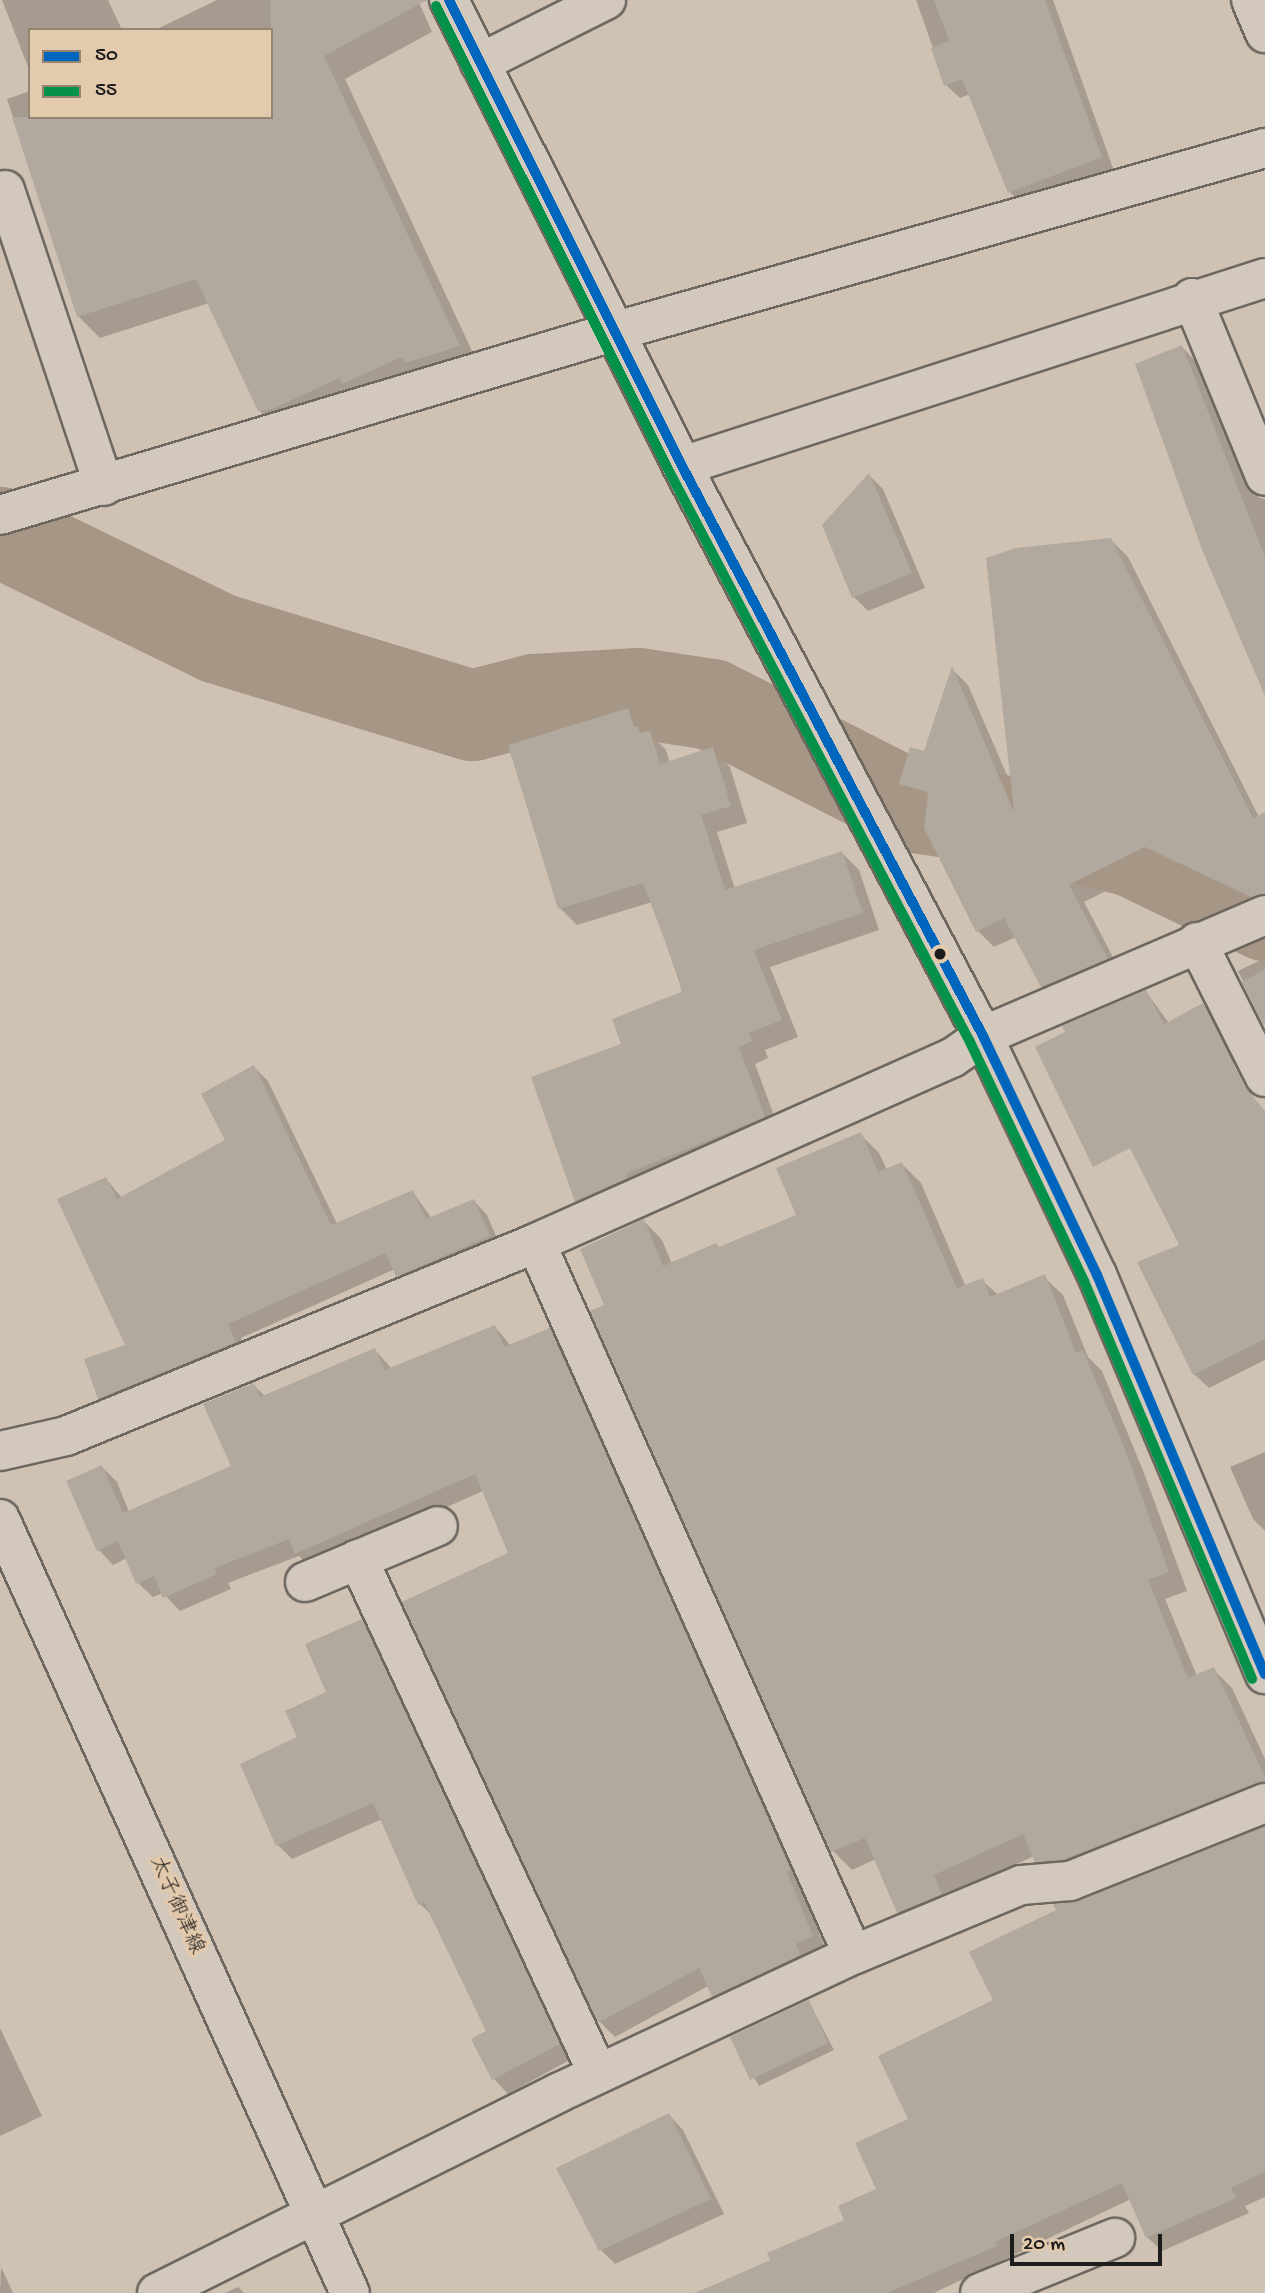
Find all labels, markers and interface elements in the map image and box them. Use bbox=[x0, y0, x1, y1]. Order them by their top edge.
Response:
legend bbox=[28, 28, 273, 119]
text: 50 bbox=[95, 44, 118, 69]
text: 55 bbox=[95, 79, 117, 104]
unlabelled marker bbox=[933, 947, 947, 961]
street label: 太子御津線 bbox=[142, 1853, 208, 1959]
scale bar bbox=[1013, 2220, 1165, 2264]
text: 20 m bbox=[1023, 2233, 1065, 2258]

